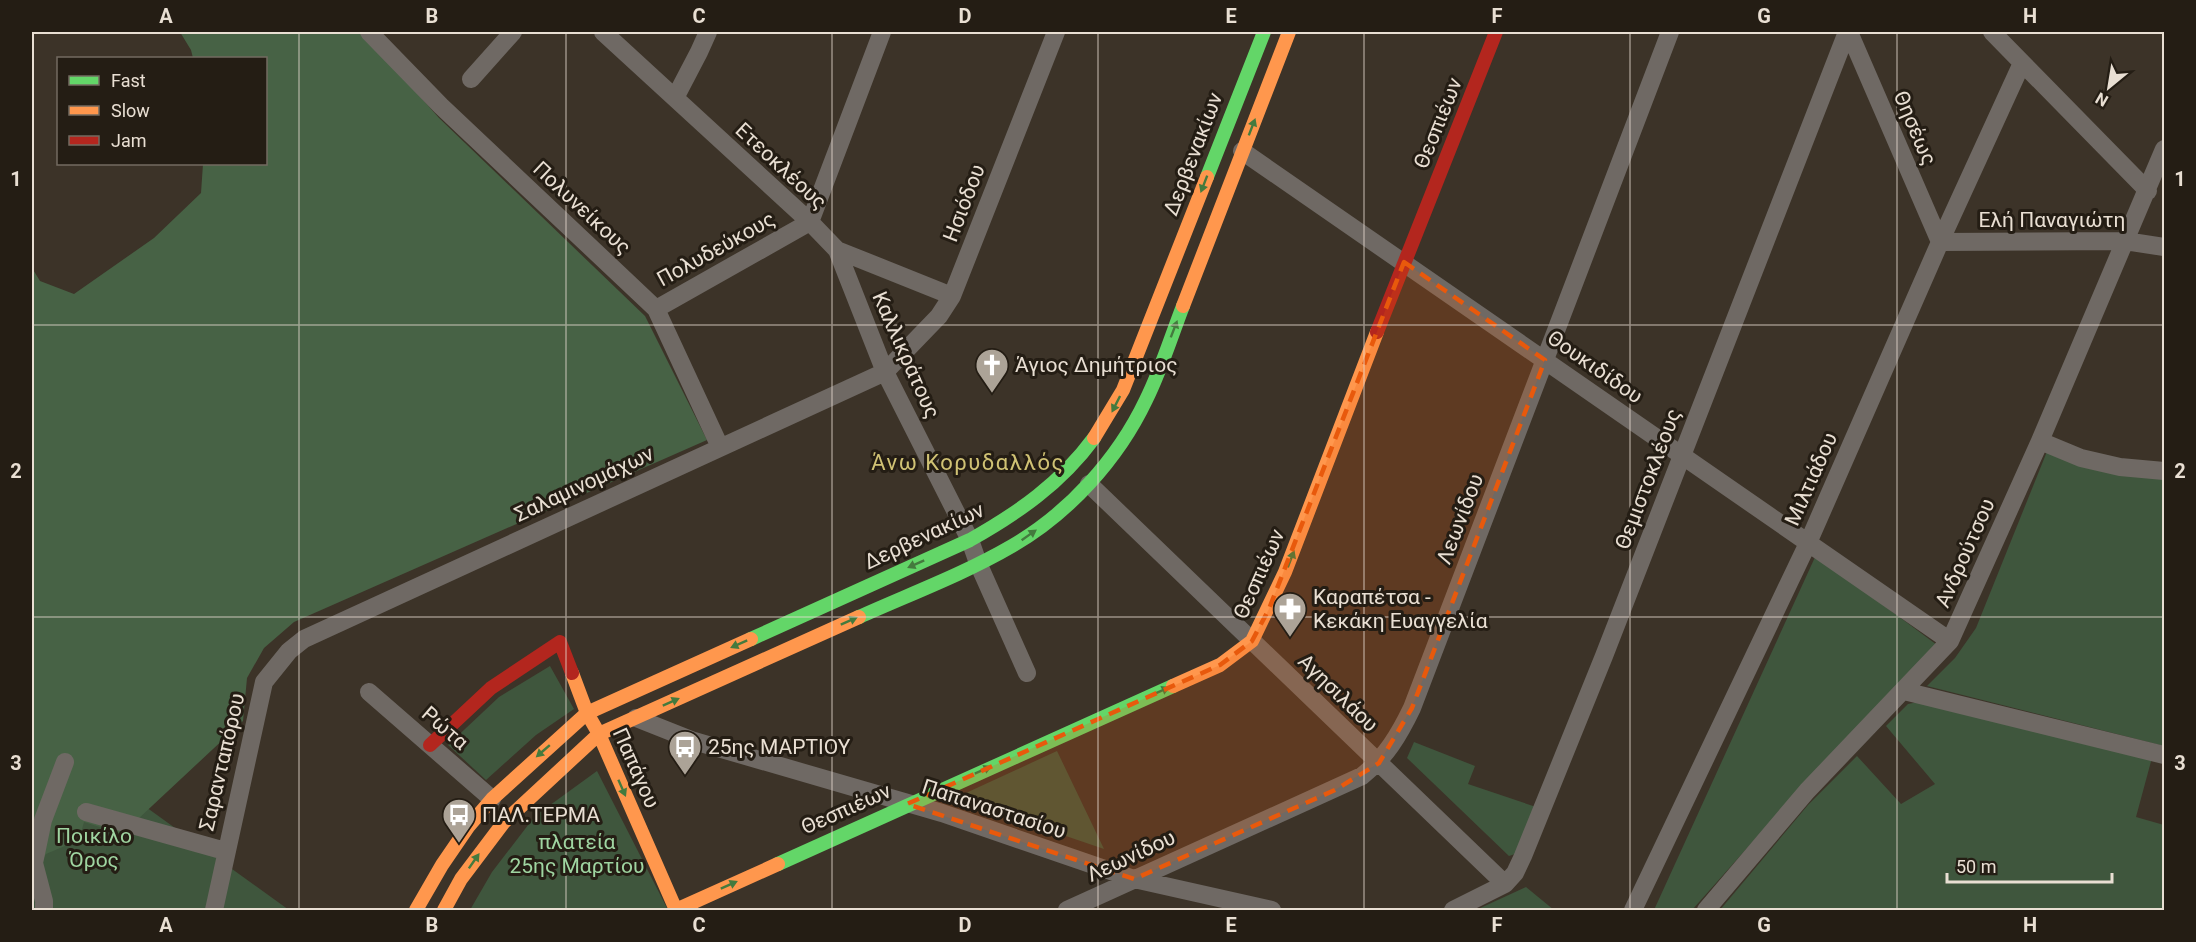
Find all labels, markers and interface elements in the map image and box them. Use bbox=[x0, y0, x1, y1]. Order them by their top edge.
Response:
text: A bbox=[159, 4, 173, 28]
text: B bbox=[426, 4, 438, 28]
text: C bbox=[692, 4, 706, 28]
text: D bbox=[959, 4, 972, 28]
text: E bbox=[1225, 4, 1237, 28]
text: F bbox=[1492, 4, 1503, 28]
text: G bbox=[1757, 4, 1771, 28]
text: H bbox=[2023, 4, 2037, 28]
legend bbox=[57, 57, 267, 165]
north arrow bbox=[2079, 57, 2139, 117]
text: Fast bbox=[111, 70, 146, 91]
street label: Θεσπιέων bbox=[1409, 74, 1467, 172]
street label: Θησέως bbox=[1889, 87, 1941, 169]
street label: Δερβενακίων bbox=[1159, 89, 1227, 219]
text: N bbox=[2092, 89, 2111, 111]
text: Slow bbox=[111, 100, 150, 121]
street label: Ετεοκλέους bbox=[731, 118, 831, 214]
one-way arrow bbox=[1248, 118, 1257, 136]
text: Jam bbox=[111, 130, 147, 151]
street label: Πολυνείκους bbox=[528, 157, 636, 259]
street label: Ησιόδου bbox=[938, 161, 990, 245]
text: 1 bbox=[10, 167, 22, 191]
text: 1 bbox=[2174, 167, 2186, 191]
one-way arrow bbox=[1199, 175, 1208, 193]
street label: Πολυδεύκους bbox=[653, 207, 779, 291]
street label: Ελή Παναγιώτη bbox=[1979, 208, 2125, 232]
street label: Καλλικράτους bbox=[867, 288, 945, 422]
one-way arrow bbox=[1169, 319, 1179, 337]
street label: Θουκιδίδου bbox=[1543, 326, 1647, 408]
church icon: Άγιος Δημήτριος bbox=[974, 347, 1010, 394]
place label: Άγιος Δημήτριος bbox=[1015, 353, 1177, 377]
one-way arrow bbox=[1112, 395, 1122, 413]
street label: Θεμιστοκλέους bbox=[1610, 405, 1686, 553]
street label: Μιλτιάδου bbox=[1780, 429, 1842, 529]
street label: Σαλαμινομάχων bbox=[511, 441, 657, 527]
district label: Άνω Κορυδαλλός bbox=[871, 450, 1065, 475]
text: 2 bbox=[10, 459, 22, 483]
text: 2 bbox=[2174, 459, 2186, 483]
street label: Λεωνίδου bbox=[1432, 471, 1488, 567]
street label: Ανδρούτσου bbox=[1930, 495, 2000, 611]
street label: Δερβενακίων bbox=[860, 498, 988, 574]
street label: Θεσπιέων bbox=[1229, 525, 1289, 623]
one-way arrow bbox=[1020, 529, 1036, 541]
one-way arrow bbox=[1286, 549, 1296, 567]
one-way arrow bbox=[907, 559, 925, 569]
place label: Καραπέτσα - Κεκάκη Ευαγγελία bbox=[1313, 585, 1488, 633]
pharmacy icon: Καραπέτσα - Κεκάκη Ευαγγελία bbox=[1272, 591, 1308, 638]
one-way arrow bbox=[841, 617, 858, 626]
one-way arrow bbox=[730, 640, 747, 649]
street label: Αγησιλάου bbox=[1293, 649, 1383, 737]
one-way arrow bbox=[1153, 686, 1171, 696]
street label: Σαρανταπόρου bbox=[195, 691, 249, 833]
one-way arrow bbox=[663, 697, 680, 706]
street label: Ρώτα bbox=[417, 702, 473, 755]
street label: Παπάγου bbox=[608, 724, 664, 812]
bus stop icon: 25ης ΜΑΡΤΙΟΥ bbox=[667, 729, 703, 776]
place label: 25ης ΜΑΡΤΙΟΥ bbox=[708, 735, 851, 759]
one-way arrow bbox=[536, 744, 551, 757]
text: 3 bbox=[10, 751, 22, 775]
text: 3 bbox=[2174, 751, 2186, 775]
one-way arrow bbox=[975, 766, 992, 775]
street label: Παπαναστασίου bbox=[919, 774, 1069, 844]
one-way arrow bbox=[618, 779, 627, 796]
street label: Θεσπιέων bbox=[797, 779, 895, 839]
bus stop icon: ΠΑΛ.ΤΕΡΜΑ bbox=[441, 797, 477, 844]
place label: ΠΑΛ.ΤΕΡΜΑ bbox=[482, 803, 600, 827]
park label: Ποικίλο Όρος bbox=[56, 824, 132, 872]
street label: Λεωνίδου bbox=[1083, 825, 1179, 887]
park label: πλατεία 25ης Μαρτίου bbox=[509, 830, 645, 878]
scale bar bbox=[1947, 846, 2112, 884]
one-way arrow bbox=[468, 853, 480, 869]
text: 50 m bbox=[1956, 856, 1996, 877]
one-way arrow bbox=[720, 880, 738, 890]
text: A bbox=[159, 913, 173, 937]
text: B bbox=[426, 913, 438, 937]
text: C bbox=[692, 913, 706, 937]
text: D bbox=[959, 913, 972, 937]
text: E bbox=[1225, 913, 1237, 937]
text: F bbox=[1492, 913, 1503, 937]
text: G bbox=[1757, 913, 1771, 937]
text: H bbox=[2023, 913, 2037, 937]

